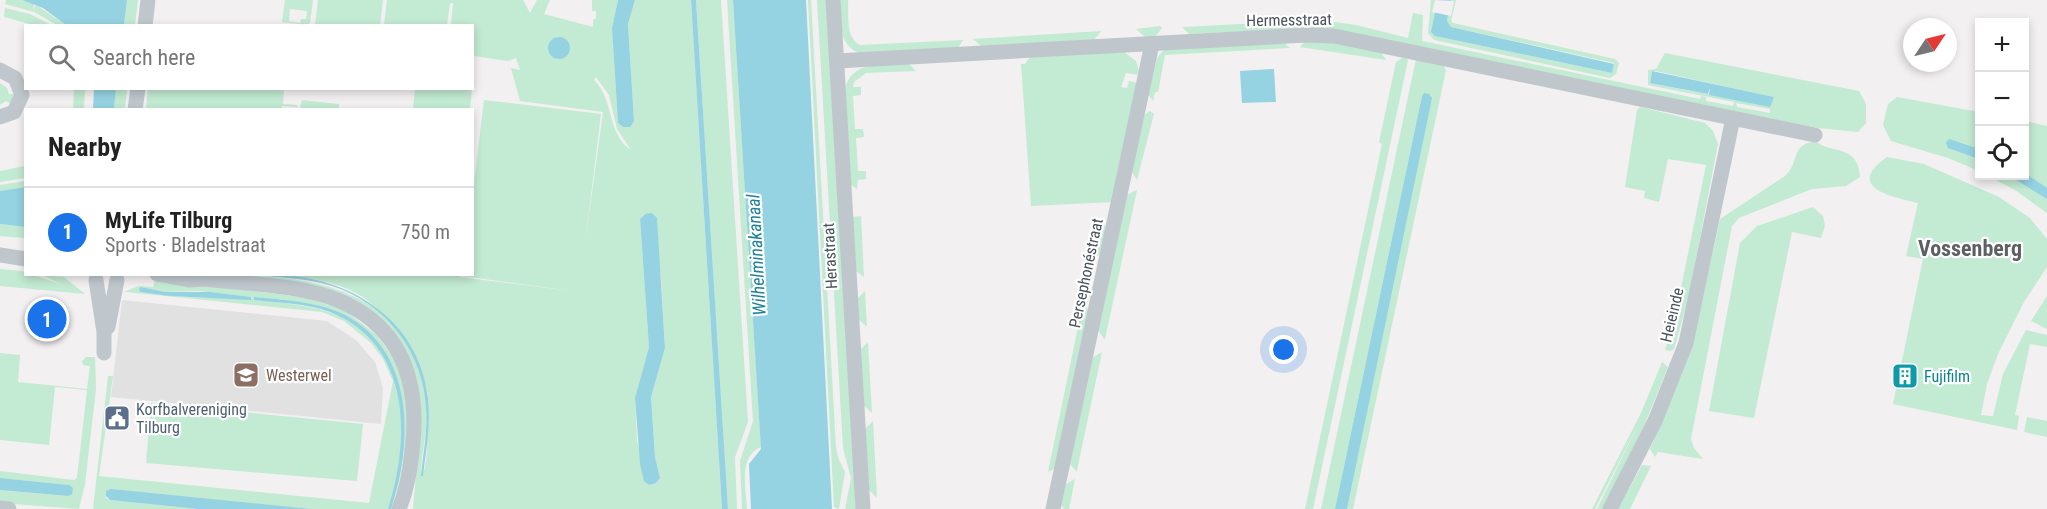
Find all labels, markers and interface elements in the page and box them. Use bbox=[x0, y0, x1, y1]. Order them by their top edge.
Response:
street label: Hermesstraat bbox=[1246, 10, 1332, 30]
north arrow bbox=[1903, 18, 1957, 72]
map controls bbox=[1975, 18, 2029, 180]
button: + bbox=[1975, 18, 2029, 72]
search box bbox=[24, 24, 474, 90]
icon: search bbox=[45, 41, 78, 74]
text: Search here bbox=[93, 45, 195, 70]
button: − bbox=[1975, 72, 2029, 126]
button: locate bbox=[1975, 126, 2029, 180]
text: Nearby bbox=[48, 132, 122, 162]
water label: Wilhelminakanaal bbox=[742, 193, 770, 316]
text: MyLife Tilburg bbox=[105, 208, 232, 233]
street label: Persephonéstraat bbox=[1065, 216, 1107, 330]
text: 1 bbox=[62, 220, 73, 244]
text: 750 m bbox=[401, 220, 450, 244]
street label: Herastraat bbox=[819, 222, 841, 290]
text: Sports · Bladelstraat bbox=[105, 233, 266, 257]
district label: Vossenberg bbox=[1918, 236, 2022, 261]
street label: Heieinde bbox=[1657, 286, 1687, 344]
pin: 1 bbox=[28, 296, 66, 342]
your location bbox=[1269, 335, 1298, 364]
school or university icon: Westerwel bbox=[231, 360, 261, 390]
building icon: Fujifilm bbox=[1890, 361, 1920, 391]
place label: Westerwel bbox=[266, 366, 332, 385]
place label: Fujifilm bbox=[1924, 367, 1970, 386]
place label: Korfbalvereniging Tilburg bbox=[136, 400, 247, 437]
public building icon: Korfbalvereniging Tilburg bbox=[102, 403, 132, 433]

